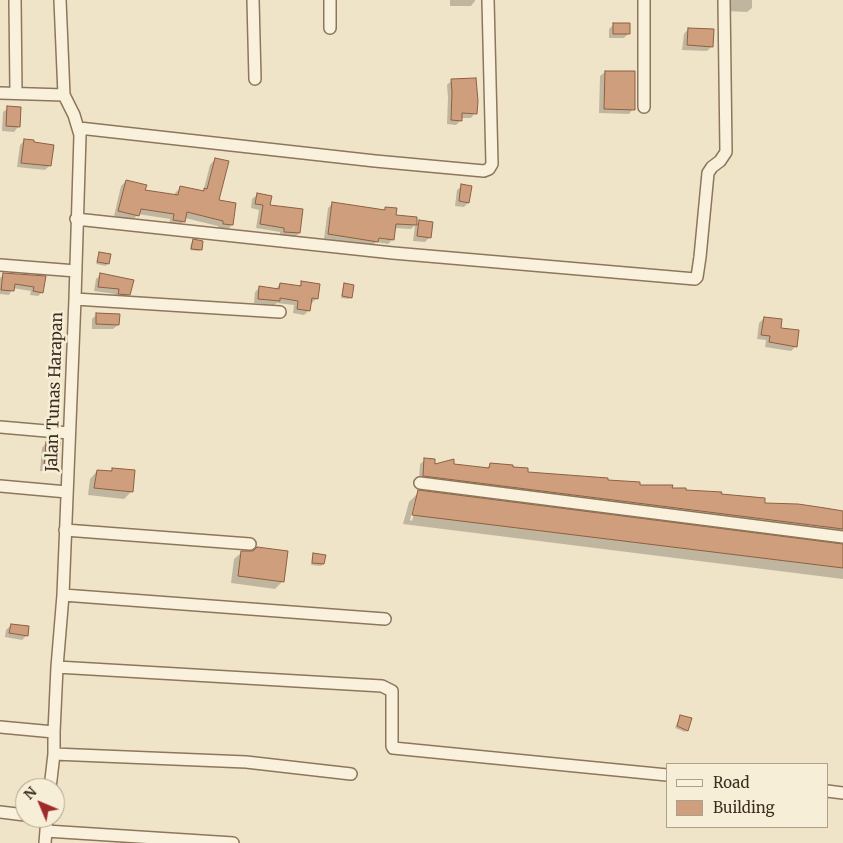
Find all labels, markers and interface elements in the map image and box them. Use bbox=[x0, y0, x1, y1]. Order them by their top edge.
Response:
street label: Jalan Tunas Harapan bbox=[43, 312, 67, 472]
legend bbox=[666, 763, 828, 828]
text: Road bbox=[713, 773, 749, 792]
north arrow bbox=[15, 778, 65, 828]
text: N bbox=[20, 783, 40, 803]
text: Building bbox=[713, 798, 775, 817]

